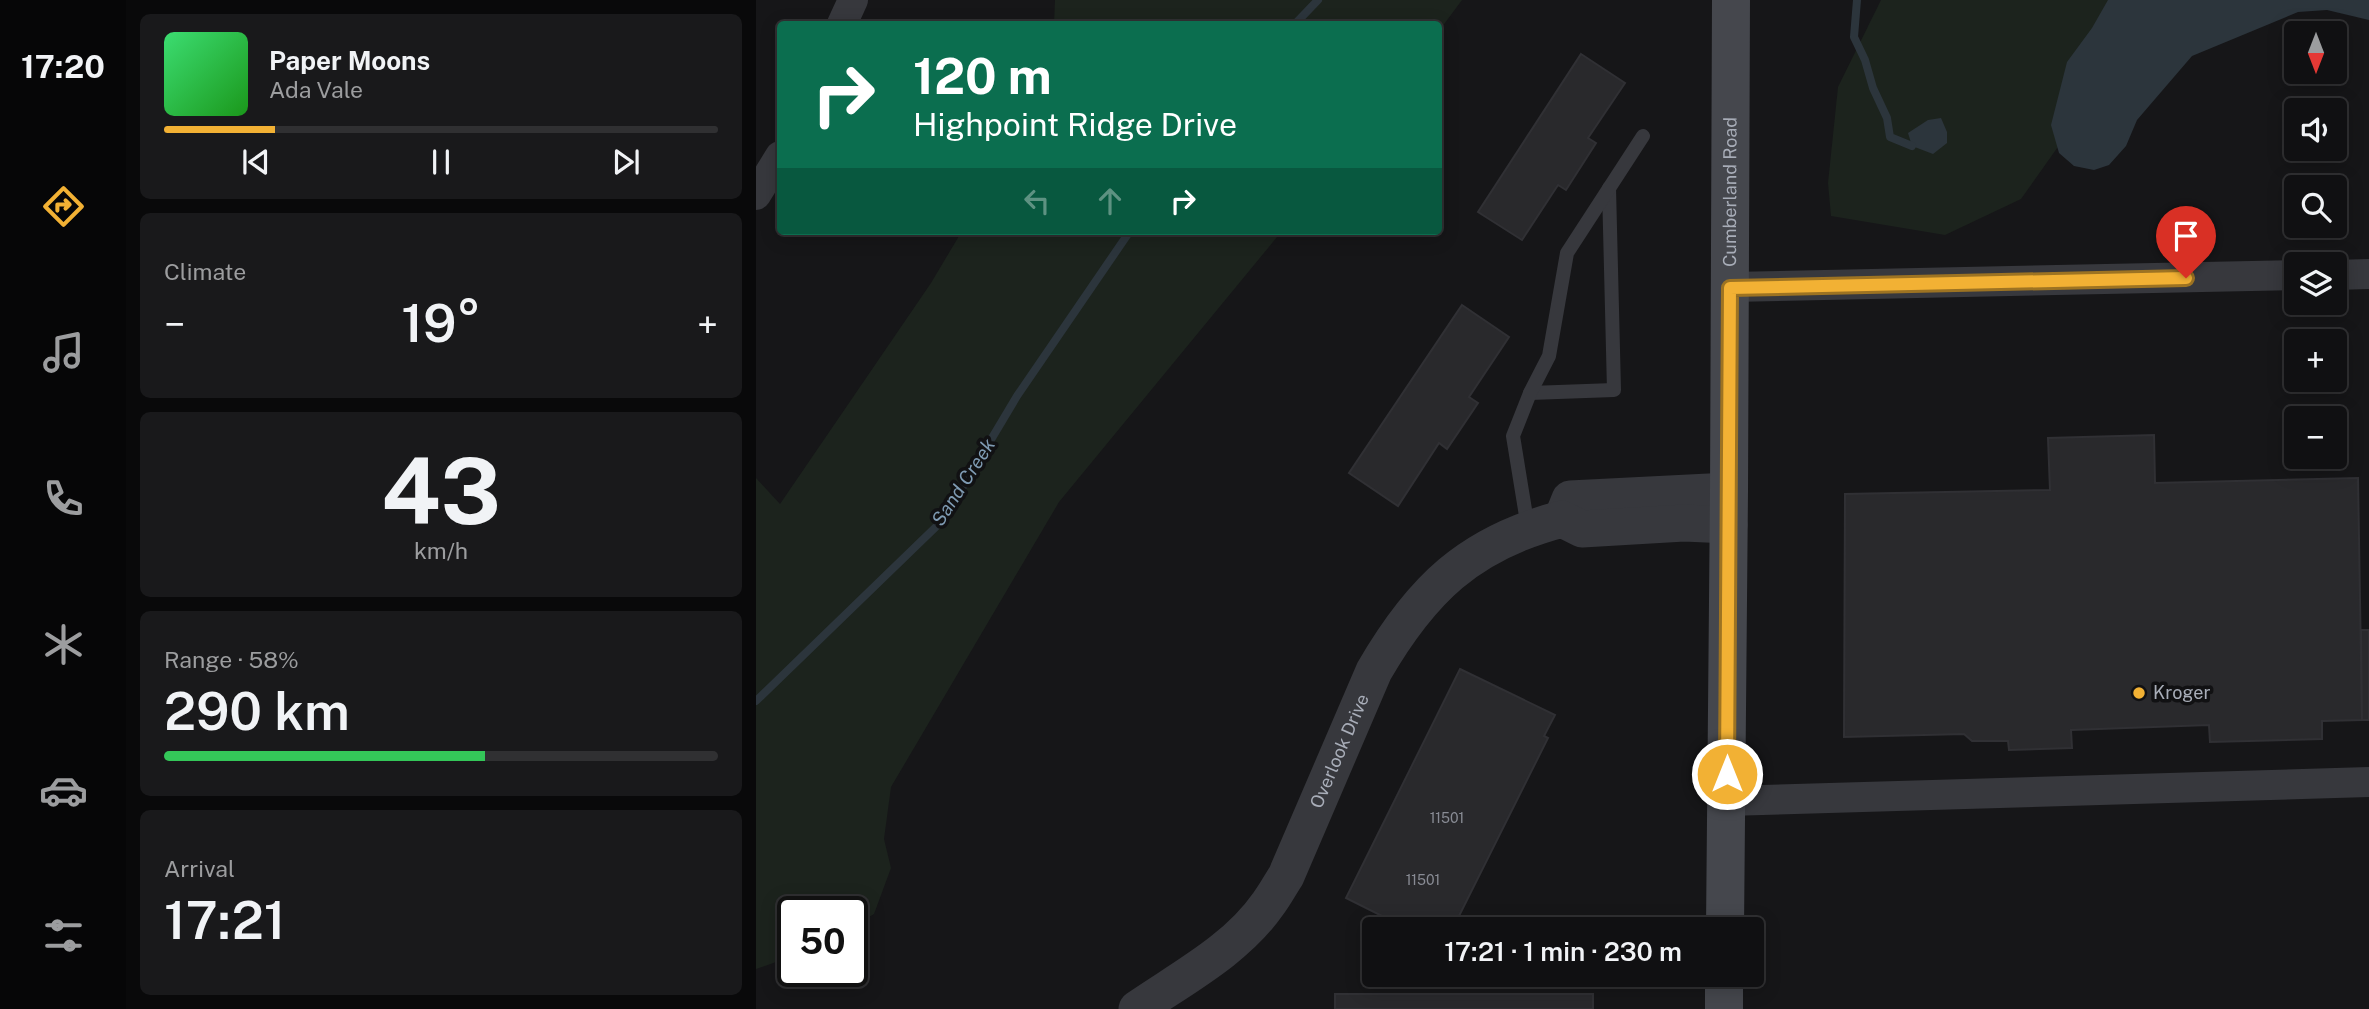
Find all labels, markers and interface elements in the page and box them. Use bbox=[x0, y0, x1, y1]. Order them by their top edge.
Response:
north arrow bbox=[2284, 21, 2347, 84]
map controls bbox=[2284, 21, 2347, 469]
text: Paper Moons bbox=[269, 45, 430, 76]
text: 120 m bbox=[913, 47, 1052, 105]
text: 17:20 bbox=[21, 48, 105, 85]
icon: right bbox=[798, 49, 889, 140]
text: Ada Vale bbox=[269, 76, 363, 103]
button: sound bbox=[2284, 98, 2347, 161]
text: Highpoint Ridge Drive bbox=[913, 106, 1237, 143]
street label: Cumberland Road bbox=[1719, 117, 1741, 267]
icon: previous bbox=[237, 143, 275, 181]
icon: pause bbox=[422, 143, 460, 181]
icon: next bbox=[607, 143, 645, 181]
button: search bbox=[2284, 175, 2347, 238]
icon: directions bbox=[39, 182, 88, 231]
icon: left bbox=[1018, 182, 1056, 220]
icon: ahead bbox=[1091, 182, 1129, 220]
icon: right bbox=[1164, 182, 1202, 220]
pin bbox=[2156, 206, 2216, 278]
icon: arrive bbox=[2167, 217, 2205, 255]
button: layers bbox=[2284, 252, 2347, 315]
text: Climate bbox=[164, 258, 246, 285]
text: 19° bbox=[401, 293, 481, 354]
text: − bbox=[164, 302, 185, 347]
text: + bbox=[697, 302, 718, 347]
icon: music bbox=[39, 328, 88, 377]
button: + bbox=[2284, 329, 2347, 392]
button: − bbox=[2284, 406, 2347, 469]
water label: Sand Creek bbox=[927, 434, 1000, 530]
text: 43 bbox=[381, 438, 501, 544]
icon: phone bbox=[39, 474, 88, 523]
text: km/h bbox=[414, 537, 468, 564]
icon: climate bbox=[39, 620, 88, 669]
text: Range · 58% bbox=[164, 646, 299, 673]
text: 290 km bbox=[164, 681, 350, 742]
place label: Kroger bbox=[2153, 682, 2210, 703]
marker: Kroger bbox=[2131, 685, 2147, 701]
street label: Overlook Drive bbox=[1305, 691, 1373, 811]
position arrow bbox=[1690, 737, 1764, 811]
icon: car bbox=[39, 766, 88, 815]
house number: 11501 bbox=[1430, 810, 1464, 826]
text: Arrival bbox=[164, 855, 235, 882]
house number: 11501 bbox=[1406, 872, 1440, 888]
text: 17:21 bbox=[164, 890, 286, 951]
speed limit sign: 50 bbox=[777, 896, 868, 987]
icon: filters bbox=[39, 911, 88, 960]
text: 17:21 · 1 min · 230 m bbox=[1444, 936, 1682, 967]

